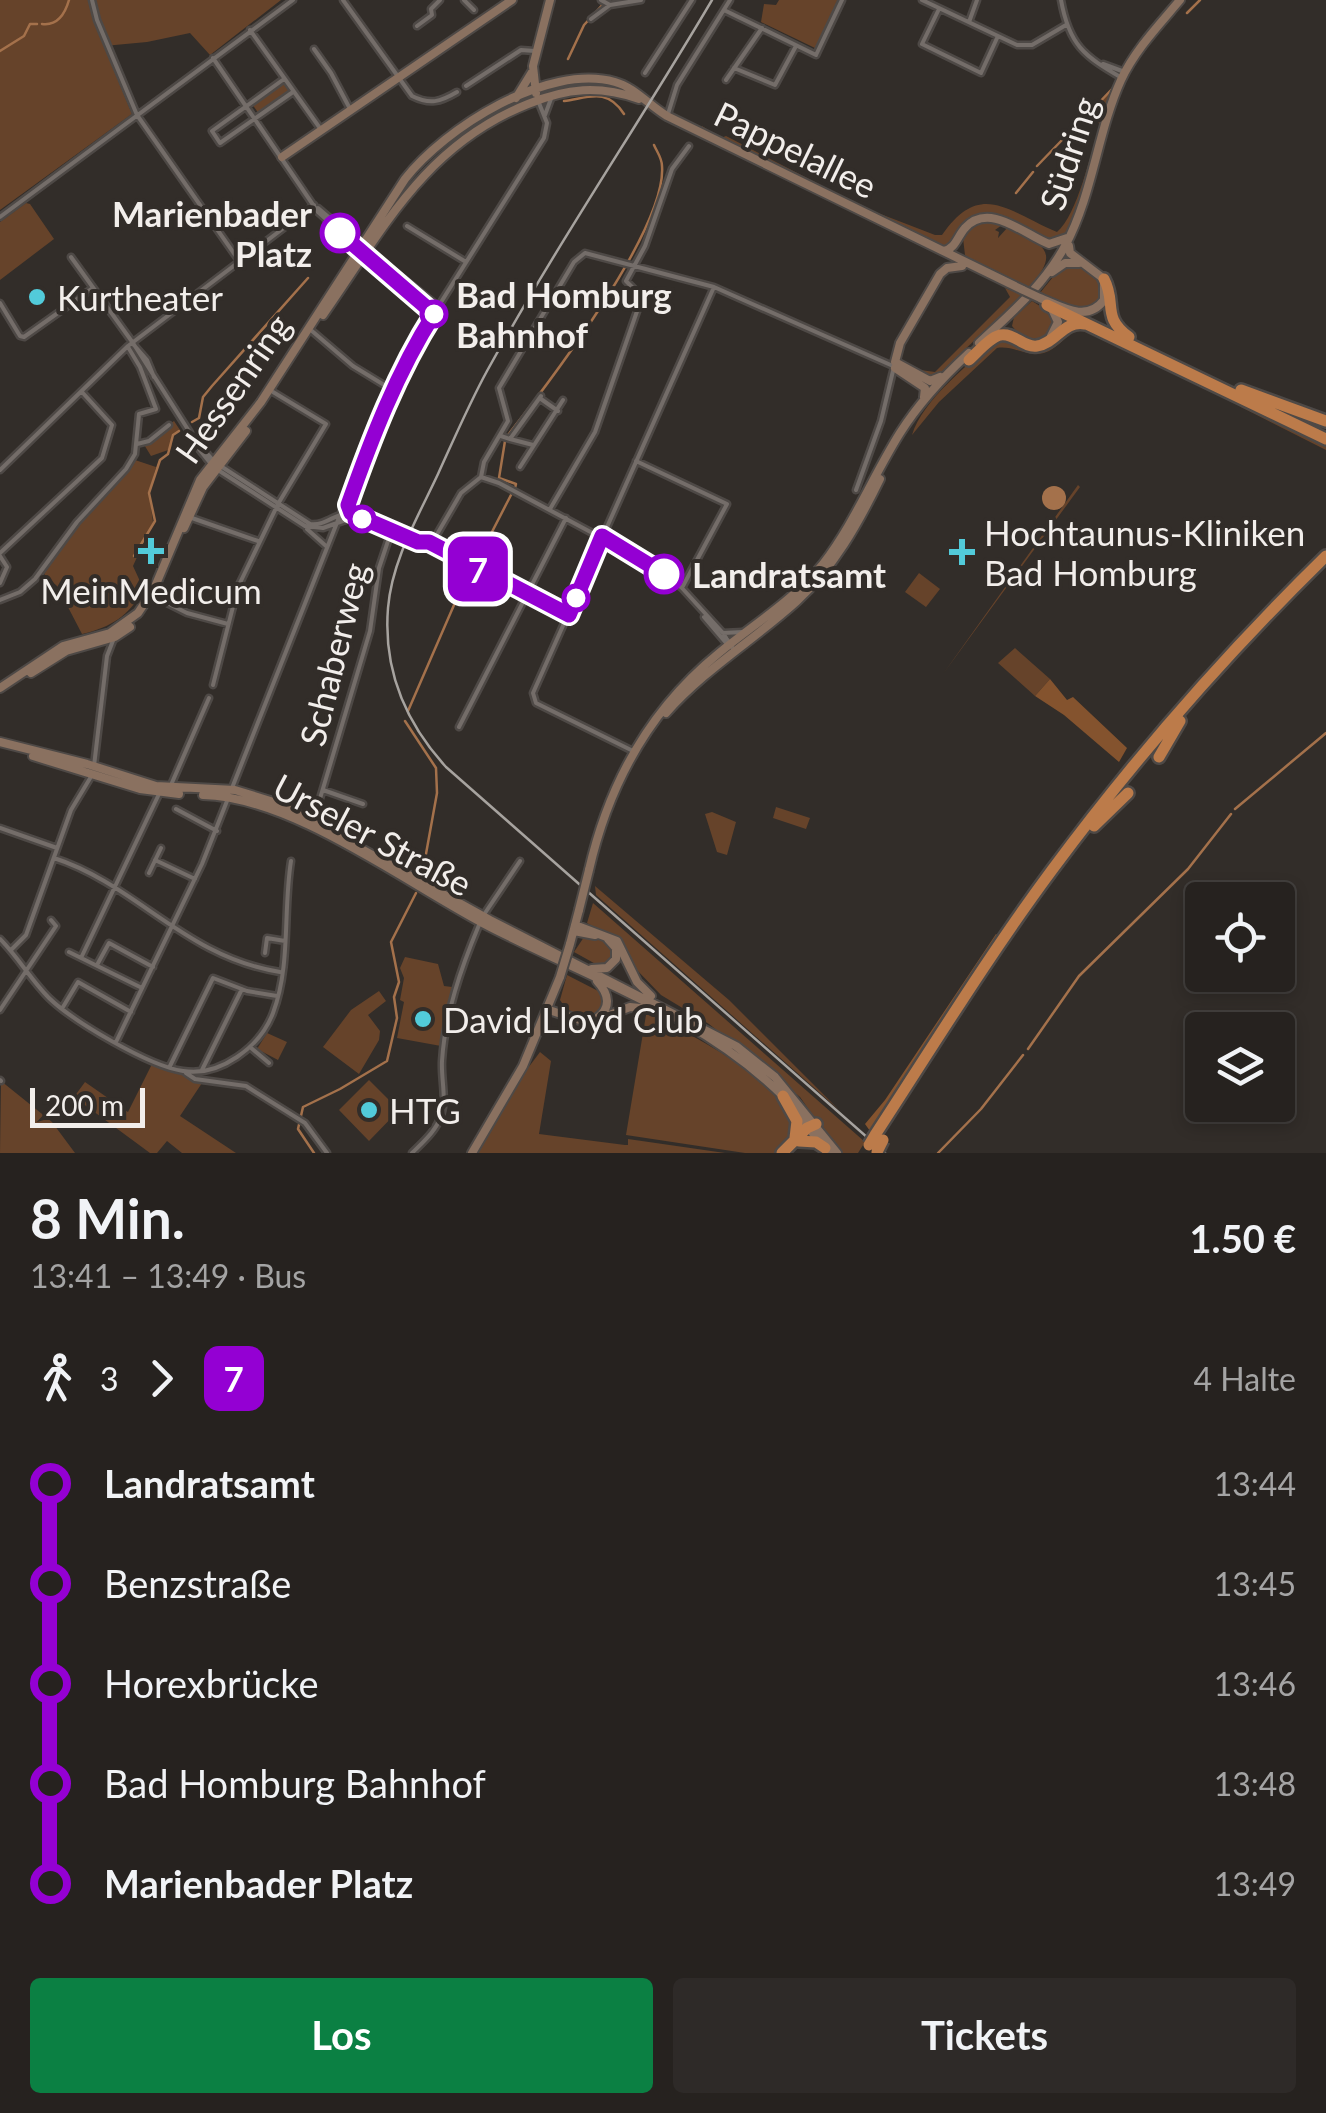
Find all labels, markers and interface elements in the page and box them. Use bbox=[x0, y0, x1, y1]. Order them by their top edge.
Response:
street label: Südring bbox=[1030, 91, 1106, 215]
street label: Pappelallee bbox=[708, 92, 884, 206]
place label: Marienbader Platz bbox=[112, 192, 312, 274]
marker: Marienbader Platz bbox=[321, 214, 359, 252]
place label: Bad Homburg Bahnhof bbox=[456, 273, 672, 355]
place label: Kurtheater bbox=[57, 276, 223, 318]
marker: Kurtheater bbox=[26, 286, 48, 308]
marker: Bad Homburg Bahnhof bbox=[421, 301, 447, 327]
street label: Hessenring bbox=[166, 306, 298, 470]
unlabelled marker bbox=[349, 506, 375, 532]
place label: Hochtaunus-Kliniken Bad Homburg bbox=[984, 511, 1305, 593]
line badge: 7 bbox=[446, 536, 510, 602]
marker: MeinMedicum bbox=[138, 538, 164, 564]
marker: Hochtaunus-Kliniken Bad Homburg bbox=[949, 539, 975, 565]
text: 7 bbox=[468, 548, 488, 590]
place label: Landratsamt bbox=[692, 553, 886, 595]
marker: Landratsamt bbox=[645, 555, 683, 593]
street label: Schaberweg bbox=[290, 558, 376, 750]
place label: MeinMedicum bbox=[40, 569, 262, 611]
unlabelled marker bbox=[563, 585, 589, 611]
street label: Urseler Straße bbox=[267, 764, 479, 904]
map controls bbox=[1185, 882, 1295, 1122]
button: locate bbox=[1185, 882, 1295, 992]
place label: David Lloyd Club bbox=[443, 998, 704, 1040]
marker: David Lloyd Club bbox=[412, 1008, 434, 1030]
button: layers bbox=[1185, 1012, 1295, 1122]
scale bar bbox=[30, 1083, 145, 1128]
text: 200 m bbox=[45, 1088, 124, 1122]
place label: HTG bbox=[389, 1089, 461, 1131]
marker: HTG bbox=[358, 1099, 380, 1121]
text: 8 Min. bbox=[30, 1185, 185, 1251]
text: 1.50 € bbox=[1190, 1215, 1296, 1261]
text: 13:41 – 13:49 · Bus bbox=[30, 1256, 306, 1295]
icon: walk bbox=[30, 1351, 85, 1406]
icon: forward bbox=[134, 1351, 189, 1406]
text: 7 bbox=[224, 1357, 244, 1399]
text: 3 bbox=[100, 1359, 119, 1398]
text: 4 Halte bbox=[1194, 1359, 1296, 1398]
text: Landratsamt bbox=[104, 1460, 315, 1506]
text: 13:44 bbox=[1214, 1464, 1296, 1503]
text: Benzstraße bbox=[104, 1560, 291, 1606]
text: 13:45 bbox=[1214, 1564, 1296, 1603]
text: Horexbrücke bbox=[104, 1660, 319, 1706]
text: 13:46 bbox=[1214, 1664, 1296, 1703]
text: Bad Homburg Bahnhof bbox=[104, 1760, 486, 1806]
text: 13:48 bbox=[1214, 1764, 1296, 1803]
text: Marienbader Platz bbox=[104, 1860, 413, 1906]
text: 13:49 bbox=[1214, 1864, 1296, 1903]
button: Los bbox=[30, 1978, 653, 2093]
button: Tickets bbox=[673, 1978, 1296, 2093]

